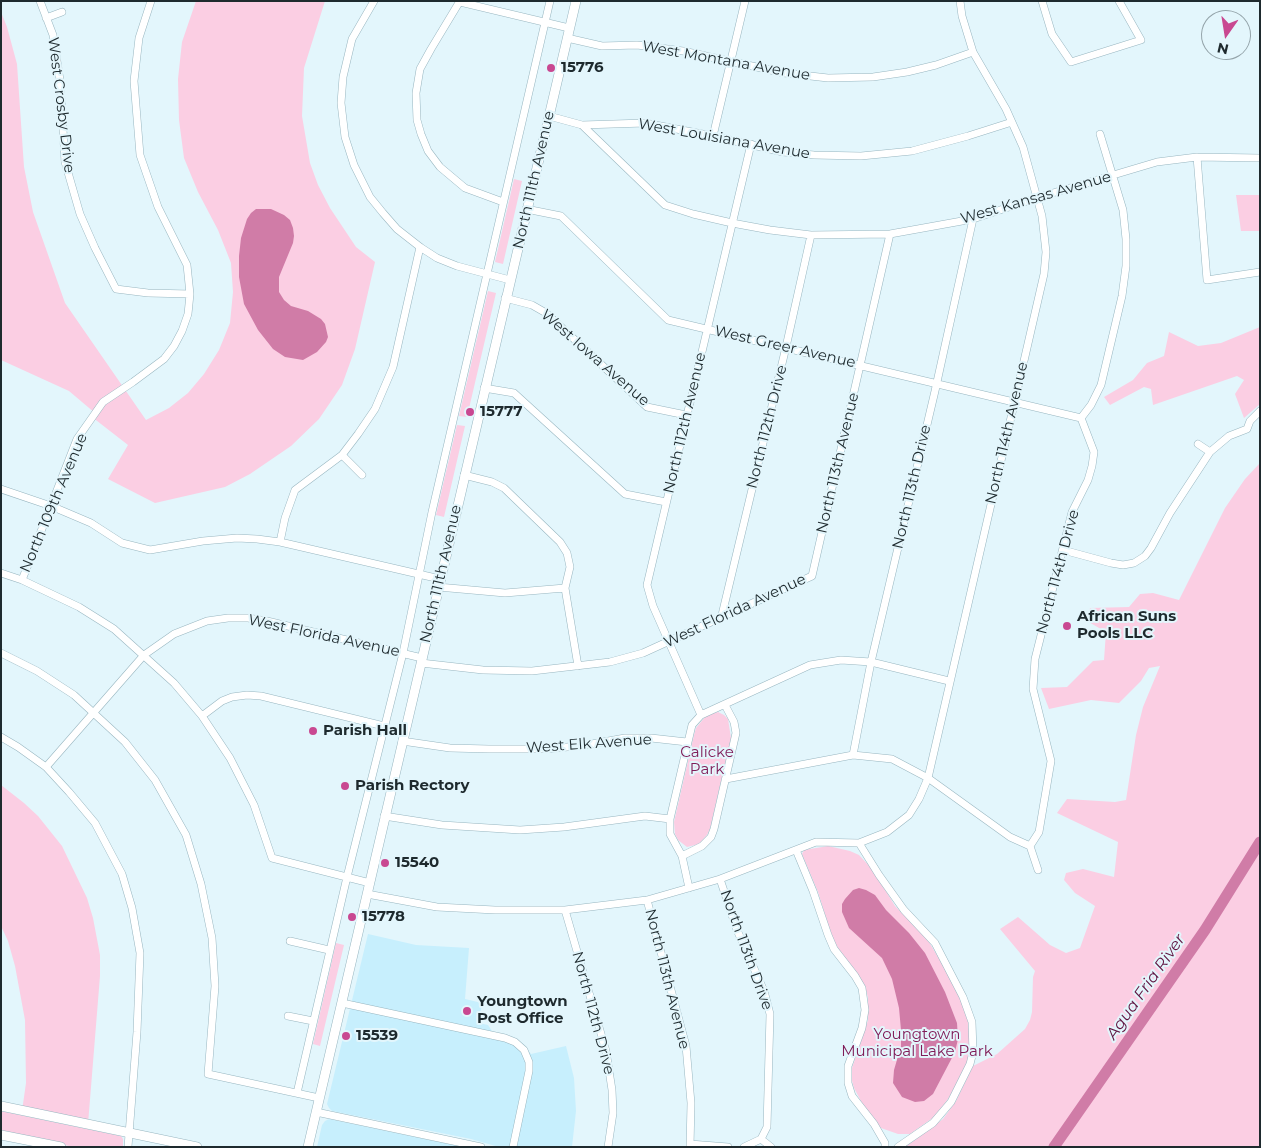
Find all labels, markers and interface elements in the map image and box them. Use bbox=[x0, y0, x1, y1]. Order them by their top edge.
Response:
north arrow bbox=[1201, 10, 1251, 60]
street label: West Crosby Drive bbox=[44, 36, 78, 174]
street label: West Montana Avenue bbox=[641, 37, 811, 85]
text: N bbox=[1215, 39, 1230, 59]
place label: 15776 bbox=[561, 59, 603, 77]
marker: 15776 bbox=[545, 62, 557, 74]
street label: North 111th Avenue bbox=[509, 109, 559, 251]
street label: West Louisiana Avenue bbox=[637, 115, 811, 163]
street label: West Kansas Avenue bbox=[959, 168, 1113, 228]
street label: West Iowa Avenue bbox=[537, 306, 653, 410]
street label: West Greer Avenue bbox=[713, 322, 857, 372]
street label: North 112th Avenue bbox=[660, 351, 710, 495]
street label: North 114th Avenue bbox=[982, 360, 1032, 506]
street label: North 112th Drive bbox=[743, 363, 791, 491]
street label: North 113th Avenue bbox=[813, 391, 863, 535]
place label: 15777 bbox=[480, 403, 523, 421]
marker: 15777 bbox=[464, 406, 476, 418]
street label: North 113th Drive bbox=[889, 423, 935, 551]
street label: North 109th Avenue bbox=[17, 431, 91, 575]
street label: North 111th Avenue bbox=[416, 503, 466, 645]
street label: North 114th Drive bbox=[1033, 508, 1083, 636]
street label: West Florida Avenue bbox=[661, 570, 809, 652]
place label: African Suns Pools LLC bbox=[1077, 608, 1176, 643]
street label: West Florida Avenue bbox=[246, 611, 402, 661]
marker: African Suns Pools LLC bbox=[1061, 620, 1073, 632]
place label: Parish Hall bbox=[323, 722, 407, 740]
marker: Parish Hall bbox=[307, 725, 319, 737]
street label: West Elk Avenue bbox=[526, 731, 652, 757]
park label: Calicke Park bbox=[680, 744, 734, 779]
place label: Parish Rectory bbox=[355, 777, 470, 795]
marker: Parish Rectory bbox=[339, 780, 351, 792]
place label: 15540 bbox=[395, 854, 439, 872]
marker: 15540 bbox=[379, 857, 391, 869]
street label: North 113th Drive bbox=[716, 887, 776, 1013]
street label: North 113th Avenue bbox=[641, 907, 693, 1051]
place label: 15778 bbox=[362, 908, 405, 926]
marker: 15778 bbox=[346, 911, 358, 923]
water label: Agua Fria River bbox=[1103, 931, 1189, 1043]
street label: North 112th Drive bbox=[568, 949, 618, 1077]
place label: Youngtown Post Office bbox=[477, 993, 568, 1028]
marker: Youngtown Post Office bbox=[461, 1005, 473, 1017]
park label: Youngtown Municipal Lake Park bbox=[841, 1026, 993, 1061]
place label: 15539 bbox=[356, 1027, 398, 1045]
marker: 15539 bbox=[340, 1030, 352, 1042]

